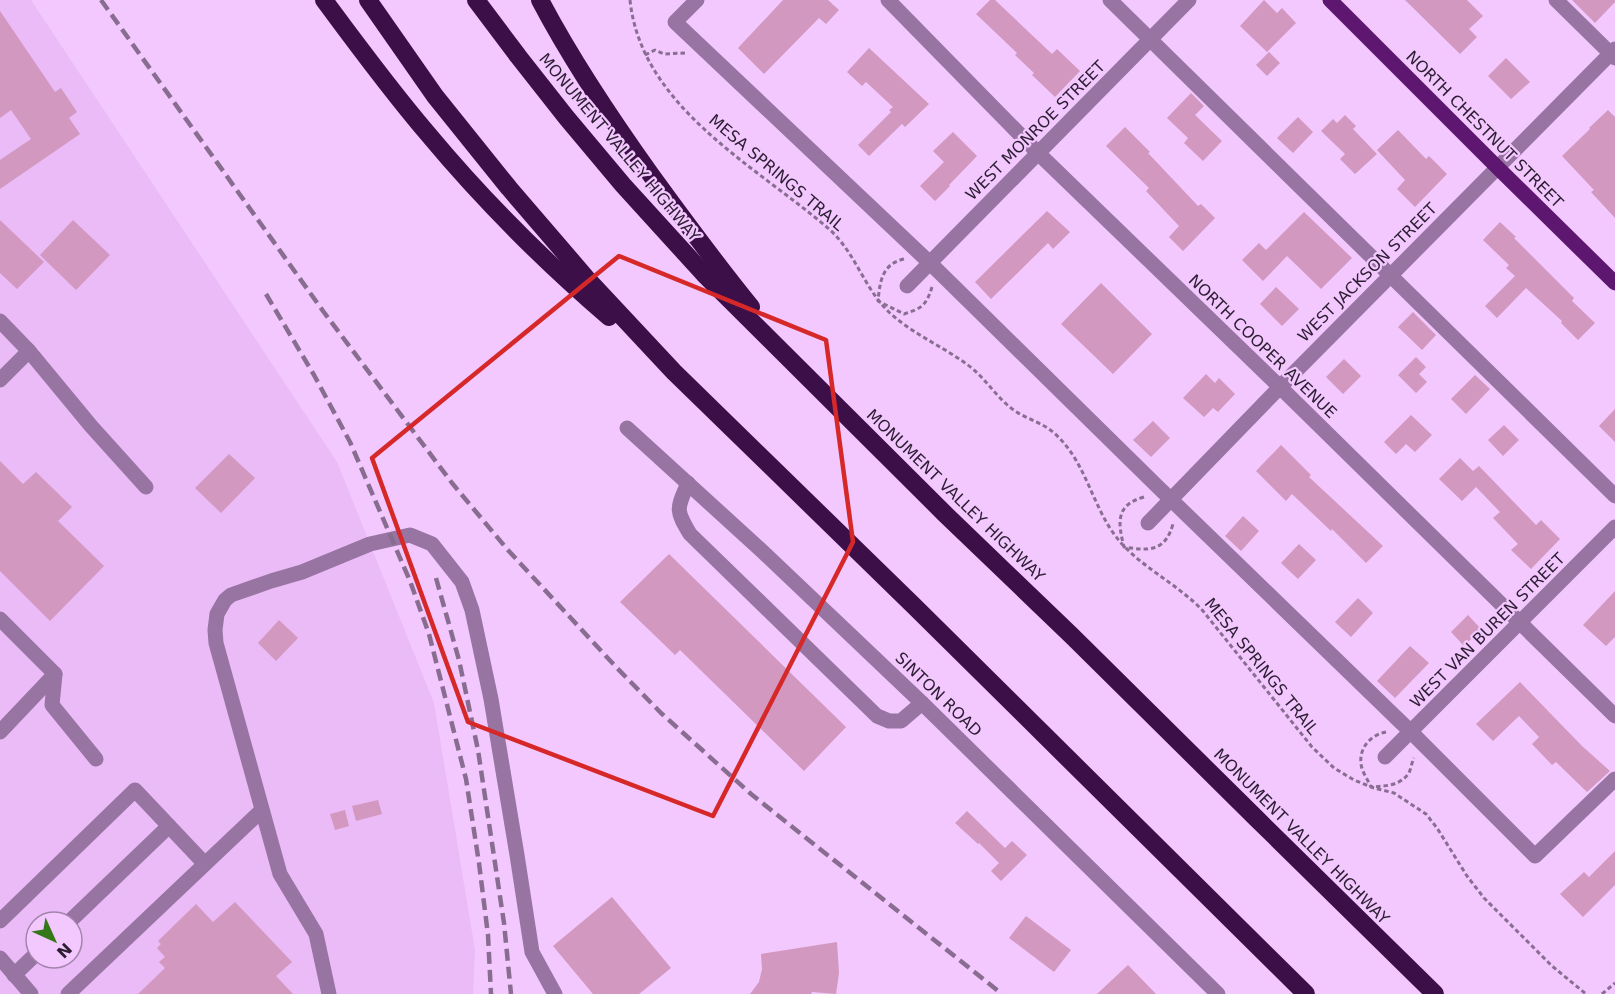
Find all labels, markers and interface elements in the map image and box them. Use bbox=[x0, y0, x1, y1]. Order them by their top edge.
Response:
street label: NORTH CHESTNUT STREET bbox=[1402, 47, 1567, 212]
street label: MONUMENT VALLEY HIGHWAY bbox=[535, 49, 704, 246]
street label: WEST MONROE STREET bbox=[962, 57, 1109, 204]
street label: MESA SPRINGS TRAIL bbox=[705, 110, 848, 235]
street label: WEST JACKSON STREET bbox=[1294, 199, 1441, 346]
street label: NORTH COOPER AVENUE bbox=[1185, 271, 1341, 422]
street label: MONUMENT VALLEY HIGHWAY bbox=[863, 405, 1049, 586]
street label: WEST VAN BUREN STREET bbox=[1406, 549, 1569, 712]
street label: MESA SPRINGS TRAIL bbox=[1201, 594, 1323, 739]
street label: SINTON ROAD bbox=[891, 648, 986, 740]
street label: MONUMENT VALLEY HIGHWAY bbox=[1210, 745, 1393, 928]
north arrow bbox=[24, 910, 84, 970]
text: N bbox=[53, 939, 76, 962]

